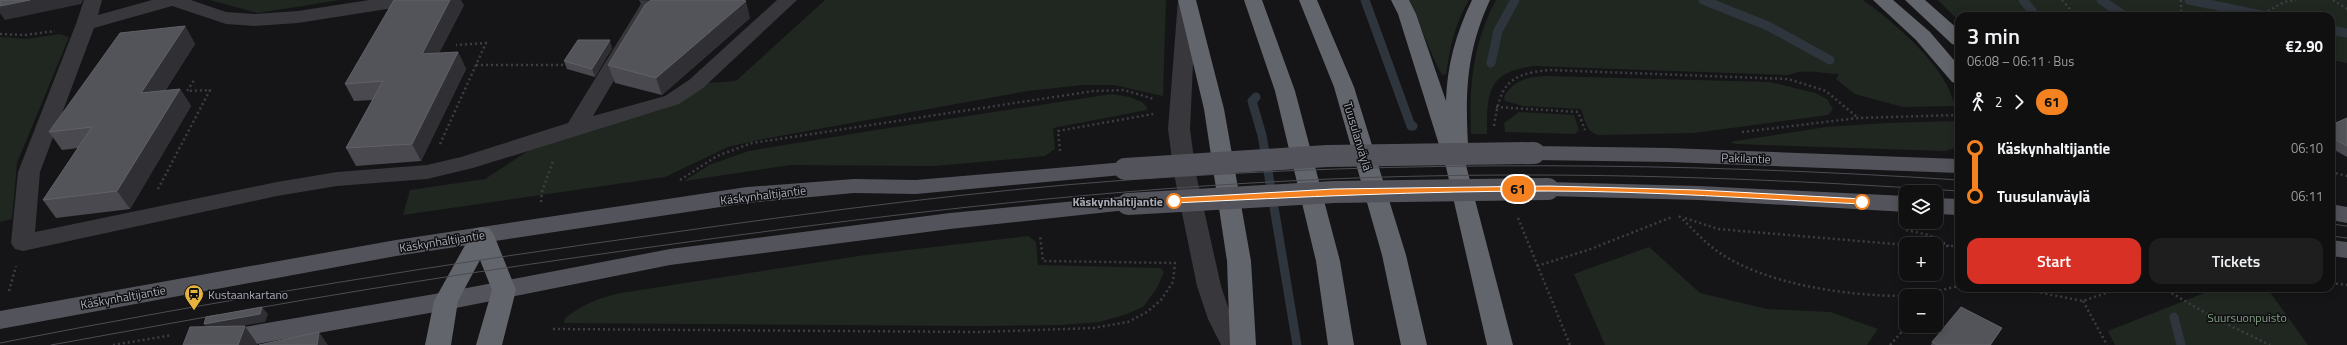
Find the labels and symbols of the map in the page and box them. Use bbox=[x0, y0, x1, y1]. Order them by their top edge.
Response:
street label: Tuusulanväylä bbox=[1338, 99, 1378, 173]
street label: Pakilantie bbox=[1721, 148, 1771, 168]
line badge: 61 bbox=[1500, 176, 1536, 202]
street label: Käskynhaltijantie bbox=[719, 180, 807, 210]
place label: Käskynhaltijantie bbox=[1072, 192, 1163, 211]
marker: Käskynhaltijantie bbox=[1166, 193, 1182, 209]
unlabelled marker bbox=[1854, 194, 1870, 210]
street label: Käskynhaltijantie bbox=[398, 225, 486, 257]
street label: Käskynhaltijantie bbox=[79, 280, 167, 314]
station icon: Kustaankartano bbox=[183, 283, 205, 311]
place label: Kustaankartano bbox=[208, 285, 288, 304]
park label: Suursuonpuisto bbox=[2207, 308, 2287, 327]

